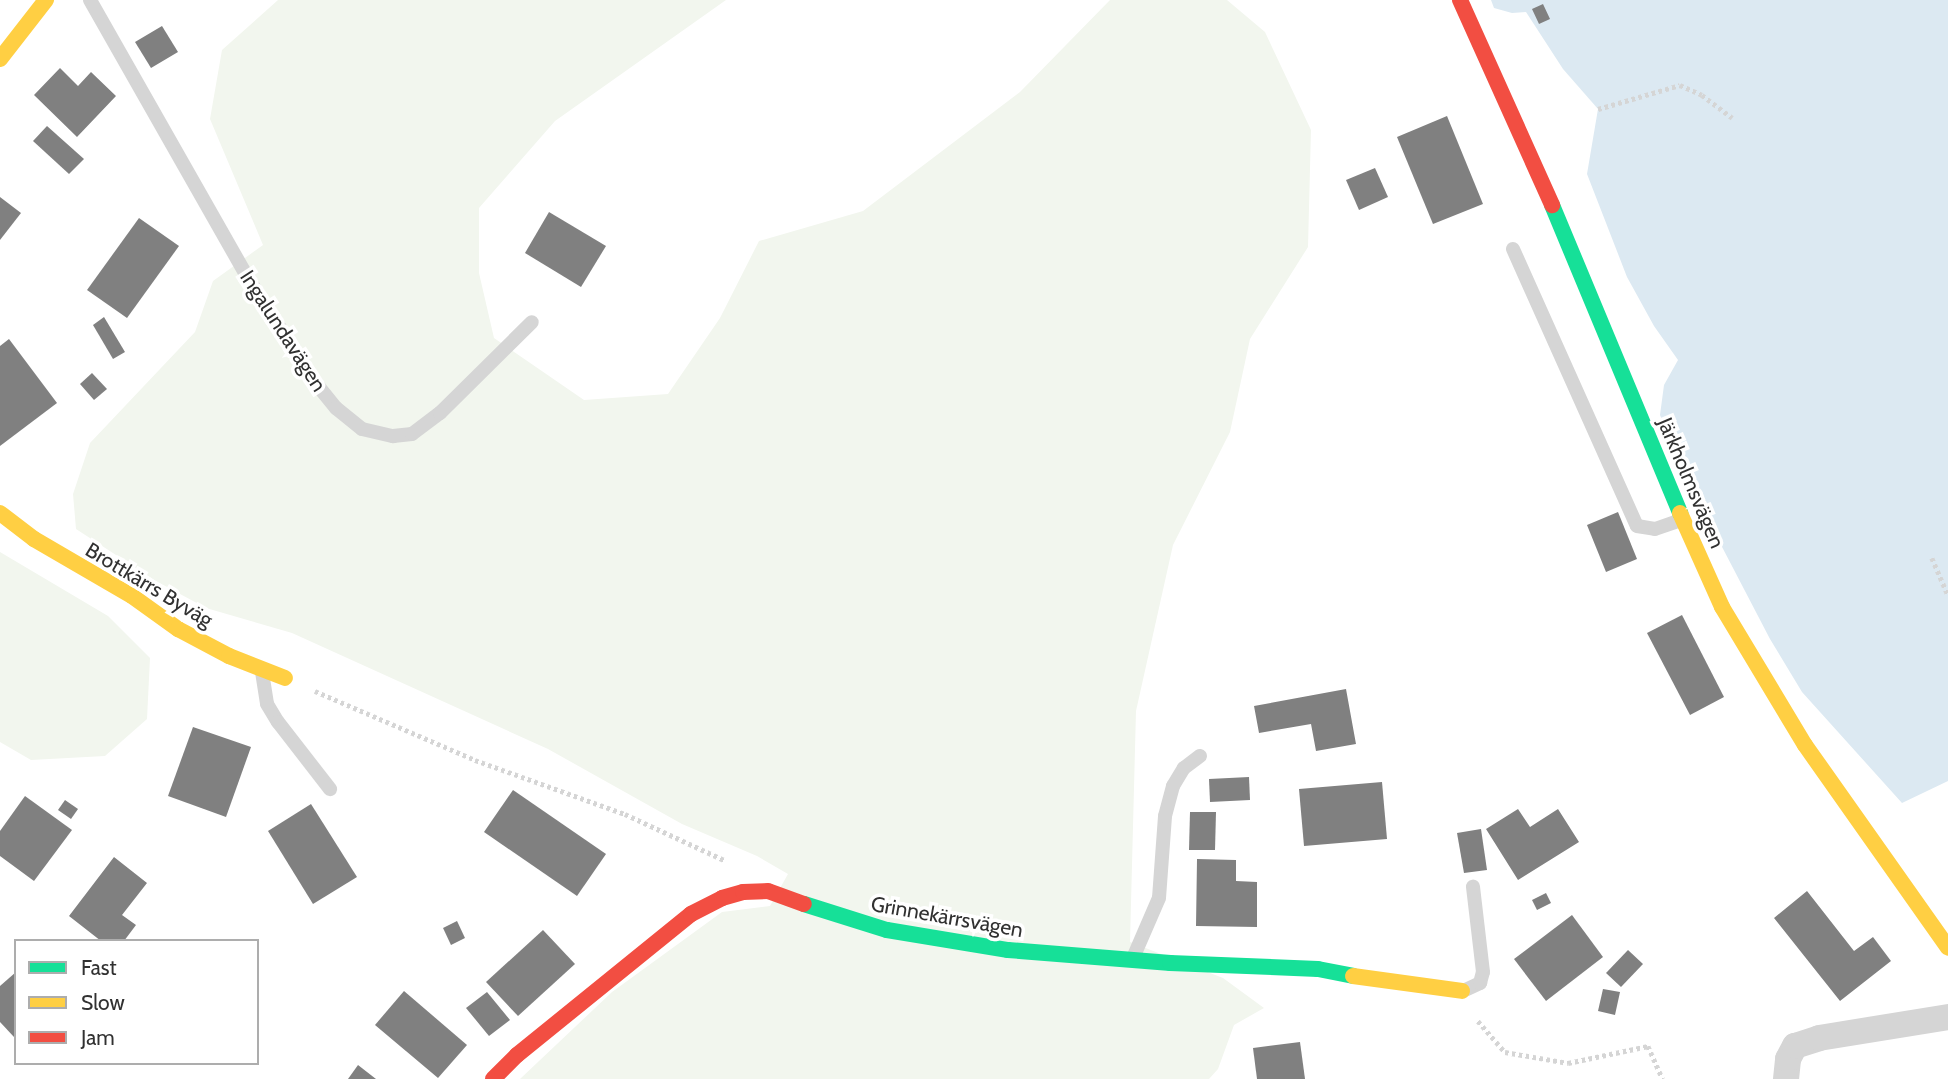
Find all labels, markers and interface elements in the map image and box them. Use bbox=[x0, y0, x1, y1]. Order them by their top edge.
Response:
street label: Ingalundavägen bbox=[234, 266, 332, 396]
street label: Järkholmsvägen bbox=[1652, 414, 1730, 552]
street label: Brottkärrs Byväg bbox=[81, 537, 217, 633]
street label: Grinnekärrsvägen bbox=[869, 891, 1025, 943]
legend bbox=[14, 939, 259, 1065]
text: Fast bbox=[81, 955, 117, 980]
text: Slow bbox=[81, 990, 125, 1015]
text: Jam bbox=[81, 1025, 115, 1050]

